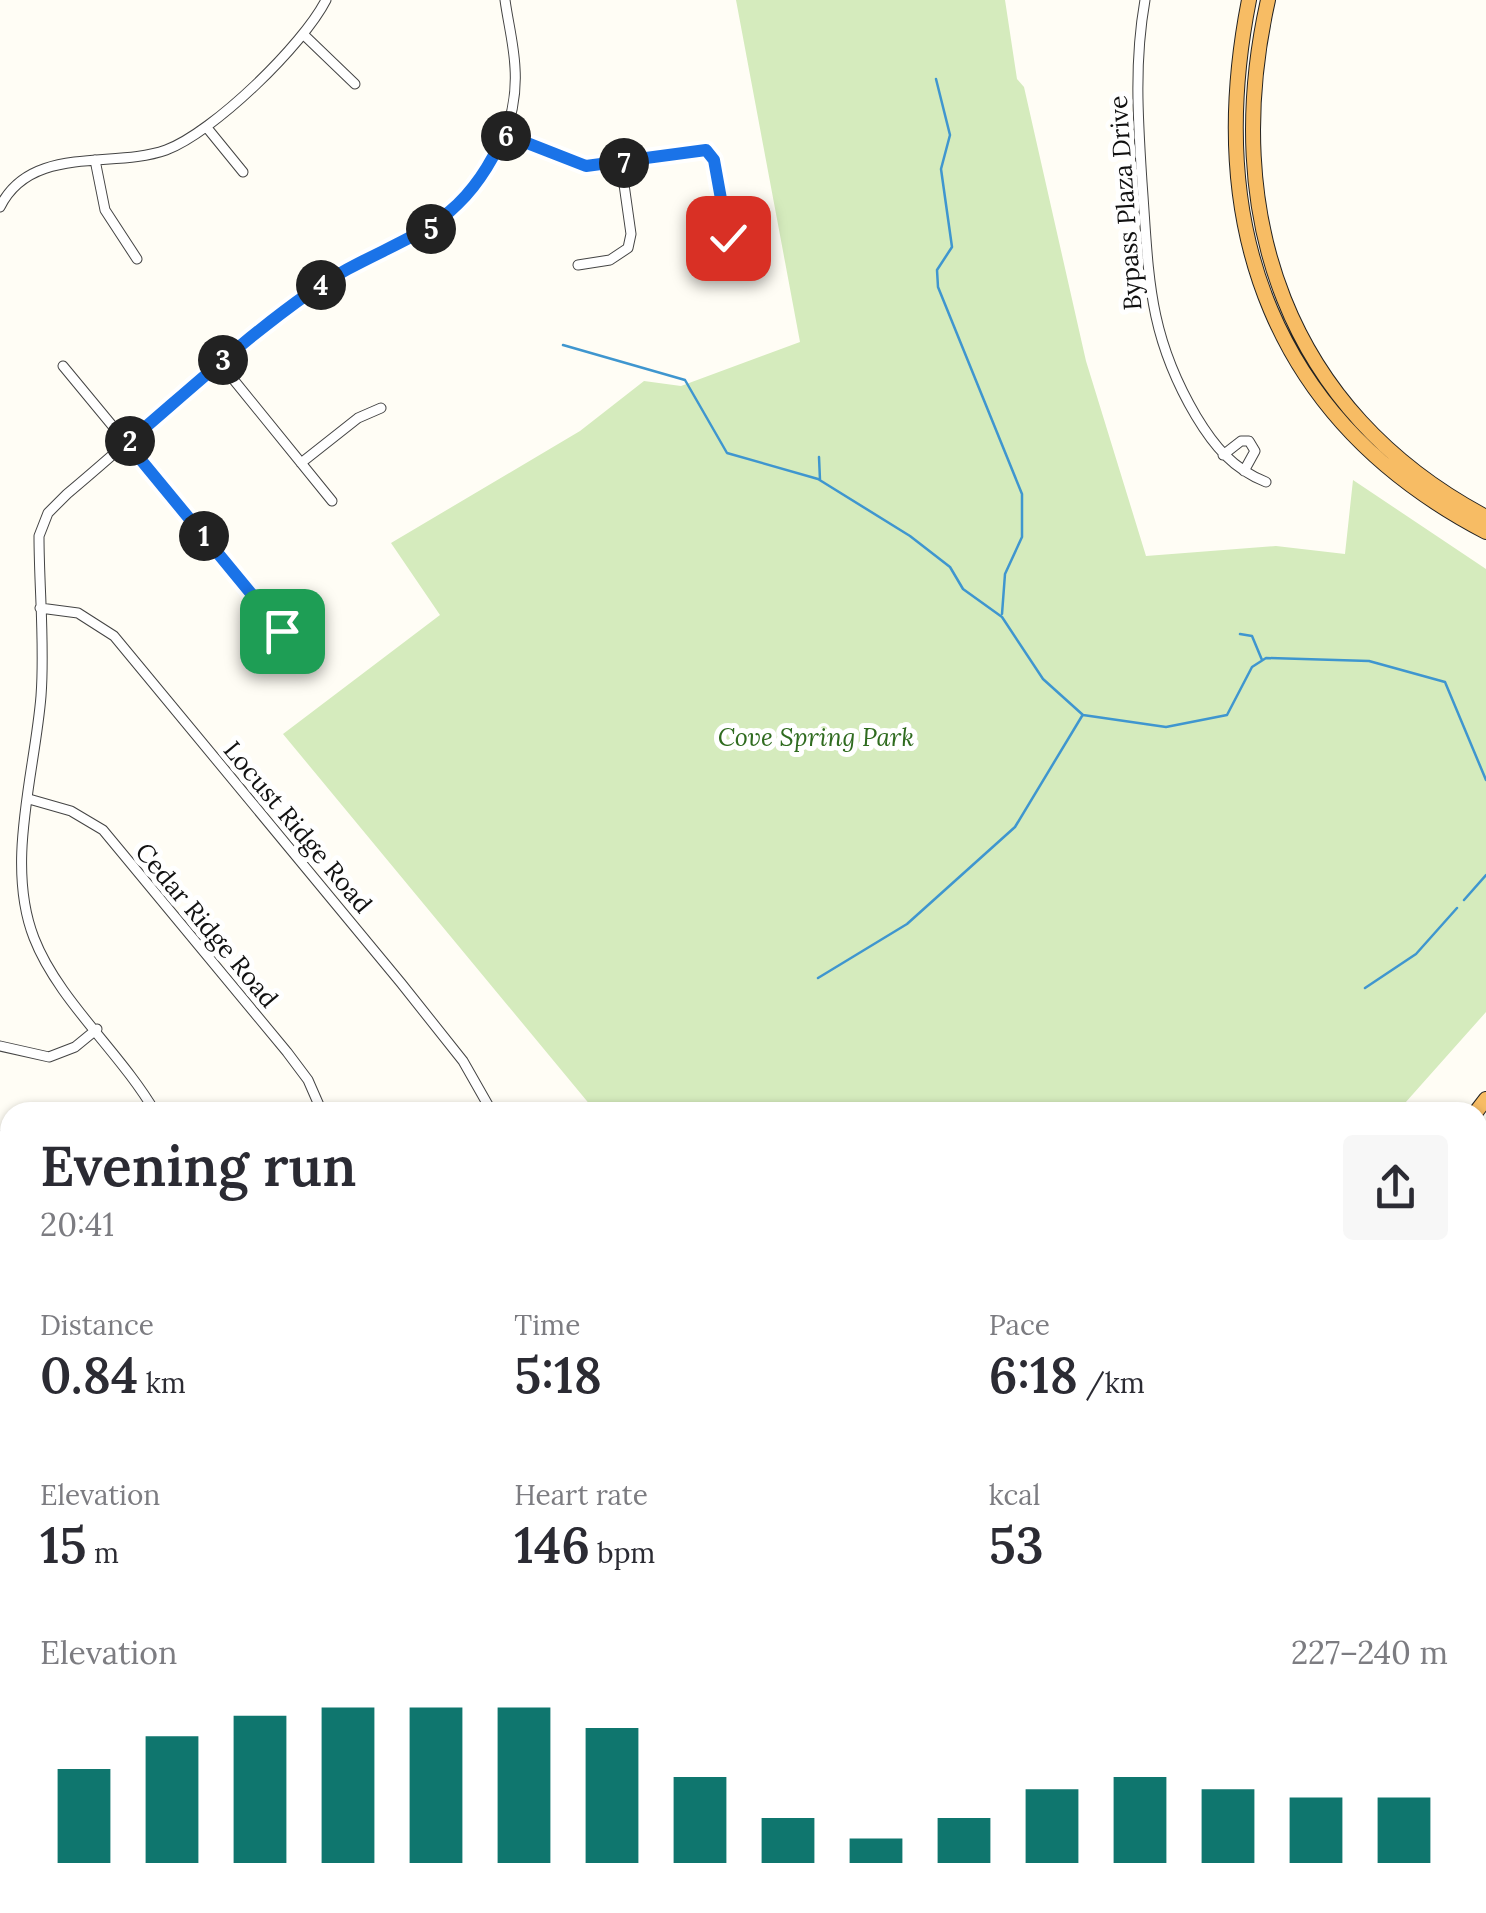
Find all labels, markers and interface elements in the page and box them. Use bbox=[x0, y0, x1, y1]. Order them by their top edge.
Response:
street label: Bypass Plaza Drive bbox=[1102, 94, 1148, 312]
pin: 6 bbox=[481, 111, 531, 161]
text: 6 bbox=[498, 118, 514, 154]
pin: 7 bbox=[599, 138, 649, 188]
text: 7 bbox=[617, 145, 631, 181]
pin bbox=[686, 196, 771, 281]
pin: 5 bbox=[406, 204, 456, 254]
text: 5 bbox=[423, 211, 439, 247]
icon: check bbox=[701, 211, 756, 266]
pin: 4 bbox=[296, 260, 346, 310]
text: 4 bbox=[313, 267, 329, 303]
pin: 3 bbox=[198, 335, 248, 385]
text: 3 bbox=[215, 342, 231, 378]
pin: 2 bbox=[105, 416, 155, 466]
text: 2 bbox=[123, 423, 137, 459]
pin: 1 bbox=[179, 511, 229, 561]
text: 1 bbox=[198, 518, 210, 554]
pin bbox=[240, 589, 325, 674]
icon: arrive bbox=[255, 604, 310, 659]
park label: Cove Spring Park bbox=[718, 721, 914, 753]
street label: Locust Ridge Road bbox=[217, 735, 379, 920]
street label: Cedar Ridge Road bbox=[129, 836, 285, 1014]
text: Evening run bbox=[40, 1131, 357, 1201]
button: share bbox=[1343, 1135, 1448, 1240]
text: 20:41 bbox=[40, 1204, 114, 1245]
text: Distance bbox=[40, 1307, 154, 1343]
text: Time bbox=[514, 1307, 580, 1343]
text: Pace bbox=[989, 1307, 1050, 1343]
text: 0.84 bbox=[40, 1343, 138, 1407]
text: 5:18 bbox=[514, 1343, 602, 1407]
text: 6:18 bbox=[989, 1343, 1078, 1407]
text: km bbox=[138, 1365, 186, 1401]
text: /km bbox=[1078, 1365, 1145, 1401]
text: Elevation bbox=[40, 1477, 160, 1513]
text: Heart rate bbox=[514, 1477, 648, 1513]
text: kcal bbox=[989, 1477, 1040, 1513]
text: 15 bbox=[40, 1513, 87, 1577]
text: 146 bbox=[514, 1513, 590, 1577]
text: 53 bbox=[989, 1513, 1044, 1577]
text: m bbox=[87, 1535, 119, 1571]
text: bpm bbox=[590, 1535, 655, 1571]
text: Elevation bbox=[40, 1632, 177, 1673]
text: 227–240 m bbox=[1291, 1632, 1448, 1673]

